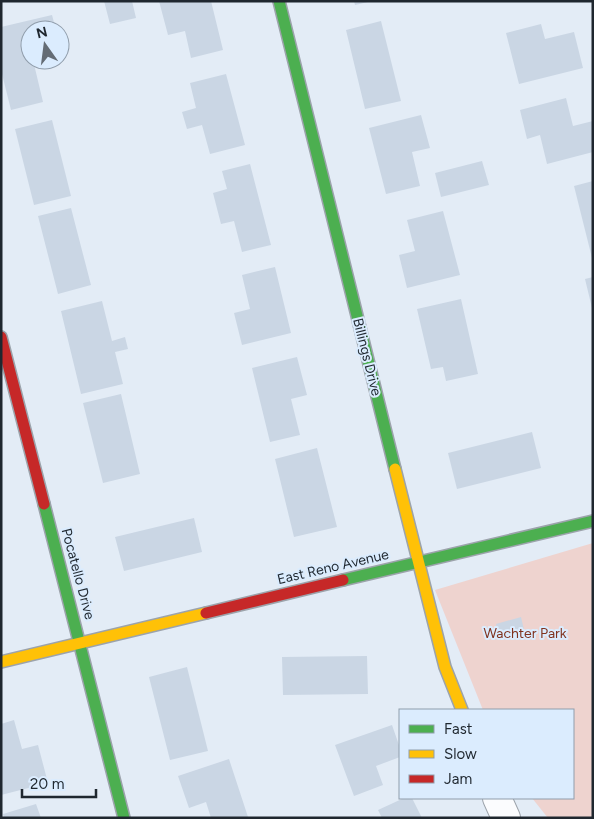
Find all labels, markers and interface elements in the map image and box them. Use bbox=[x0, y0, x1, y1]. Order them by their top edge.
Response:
north arrow bbox=[20, 20, 70, 70]
text: N bbox=[35, 23, 49, 42]
street label: Billings Drive bbox=[349, 316, 385, 398]
street label: Pocatello Drive bbox=[58, 526, 98, 622]
street label: East Reno Avenue bbox=[276, 546, 391, 588]
park label: Wachter Park bbox=[483, 625, 567, 642]
legend bbox=[399, 709, 574, 799]
text: Fast bbox=[444, 720, 473, 738]
text: Slow bbox=[444, 745, 477, 763]
scale bar bbox=[22, 766, 96, 798]
text: Jam bbox=[444, 770, 472, 788]
text: 20 m bbox=[30, 775, 64, 793]

